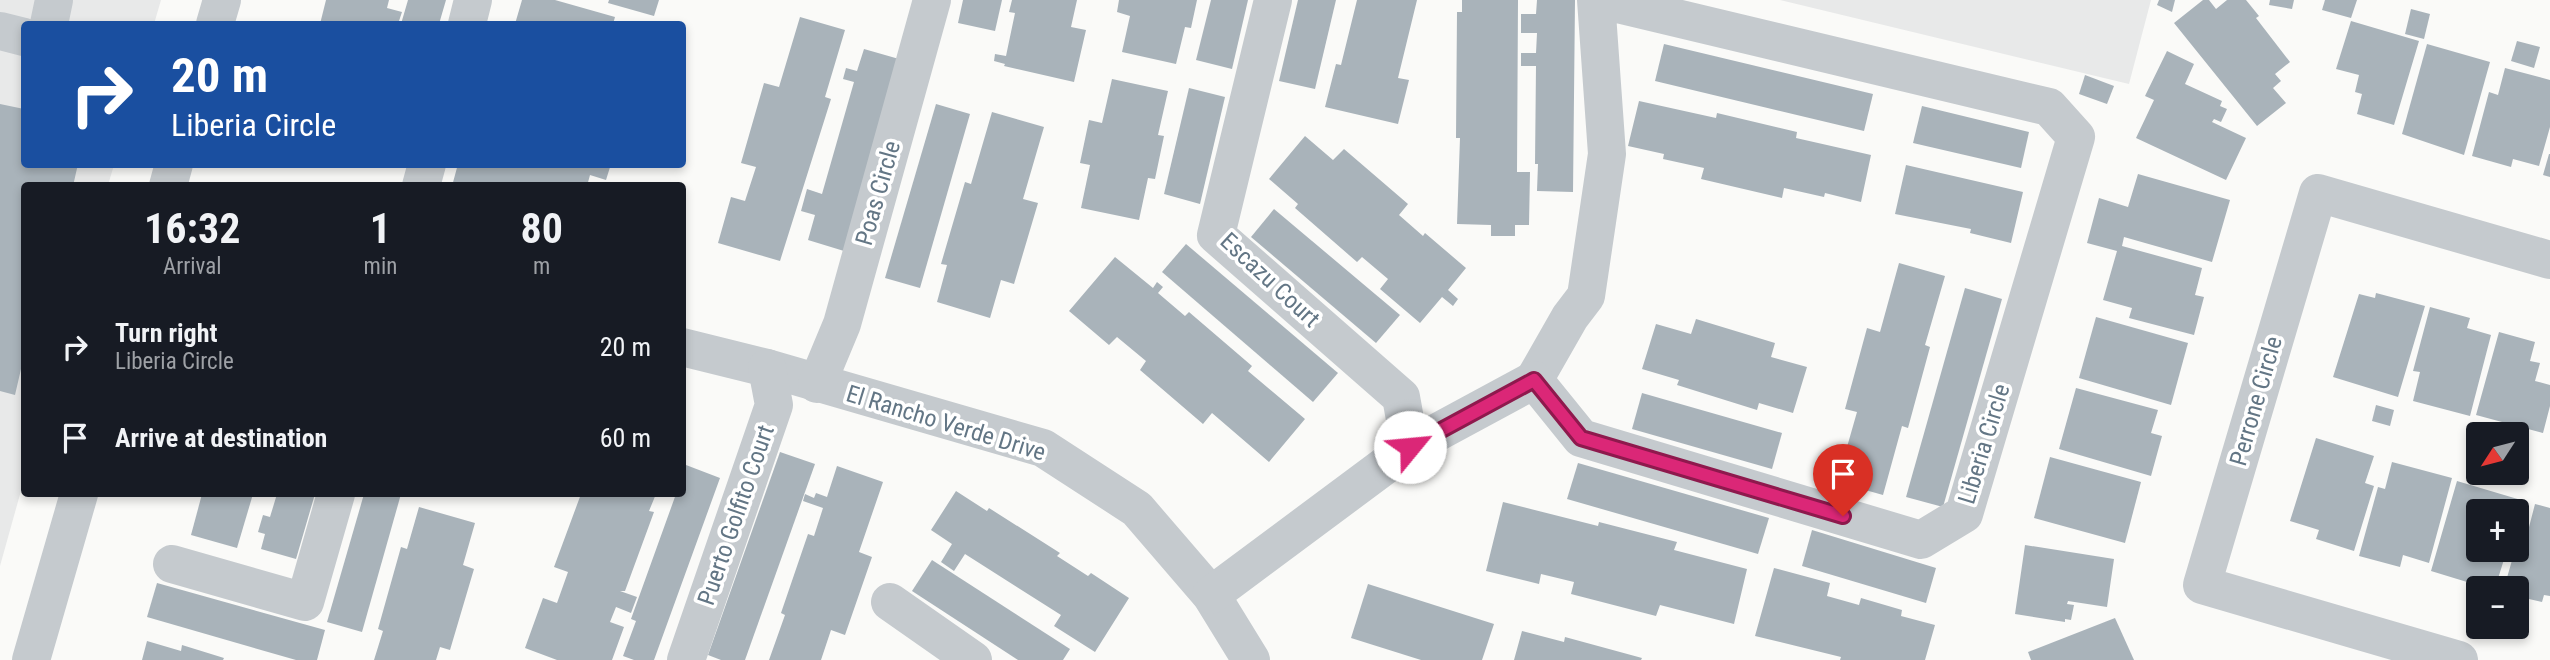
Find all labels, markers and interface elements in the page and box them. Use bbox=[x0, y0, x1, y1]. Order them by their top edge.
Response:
text: 20 m bbox=[171, 47, 268, 104]
icon: right bbox=[56, 49, 147, 140]
text: Liberia Circle bbox=[171, 106, 336, 144]
street label: Poas Circle bbox=[850, 138, 906, 248]
text: 16:32 bbox=[144, 204, 240, 253]
text: 1 bbox=[370, 204, 391, 253]
text: 80 bbox=[520, 204, 563, 253]
street label: Escazu Court bbox=[1215, 227, 1325, 333]
text: Arrival bbox=[163, 253, 222, 280]
text: min bbox=[364, 253, 397, 280]
text: m bbox=[533, 253, 550, 280]
text: Turn right bbox=[115, 318, 217, 348]
icon: right bbox=[56, 328, 94, 366]
text: 20 m bbox=[600, 332, 651, 362]
street label: Perrone Circle bbox=[2224, 333, 2288, 469]
text: Liberia Circle bbox=[115, 348, 234, 375]
street label: El Rancho Verde Drive bbox=[843, 379, 1049, 467]
street label: Liberia Circle bbox=[1953, 381, 2015, 507]
position arrow bbox=[1373, 410, 1447, 484]
icon: arrive bbox=[56, 419, 94, 457]
street label: Puerto Golfito Court bbox=[692, 421, 780, 609]
north arrow bbox=[2466, 422, 2529, 485]
map controls bbox=[2466, 422, 2529, 639]
text: Arrive at destination bbox=[115, 423, 327, 453]
text: 60 m bbox=[600, 423, 651, 453]
pin bbox=[1813, 444, 1873, 516]
icon: arrive bbox=[1824, 455, 1862, 493]
button: + bbox=[2466, 499, 2529, 562]
button: − bbox=[2466, 576, 2529, 639]

